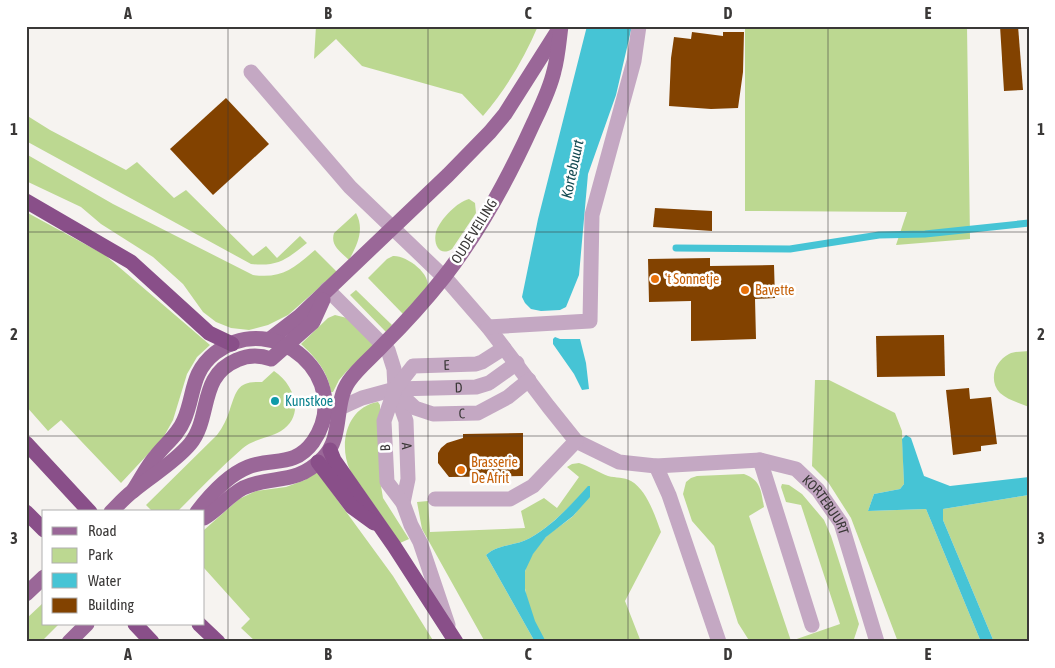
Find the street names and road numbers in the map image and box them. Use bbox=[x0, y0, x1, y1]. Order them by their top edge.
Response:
street label: OUDE VEILING bbox=[448, 196, 500, 266]
street label: E bbox=[443, 357, 449, 373]
street label: D bbox=[454, 379, 463, 396]
street label: C bbox=[458, 405, 466, 421]
street label: A bbox=[399, 442, 415, 450]
street label: B bbox=[377, 444, 393, 452]
street label: KORTEBUURT bbox=[799, 472, 852, 536]

